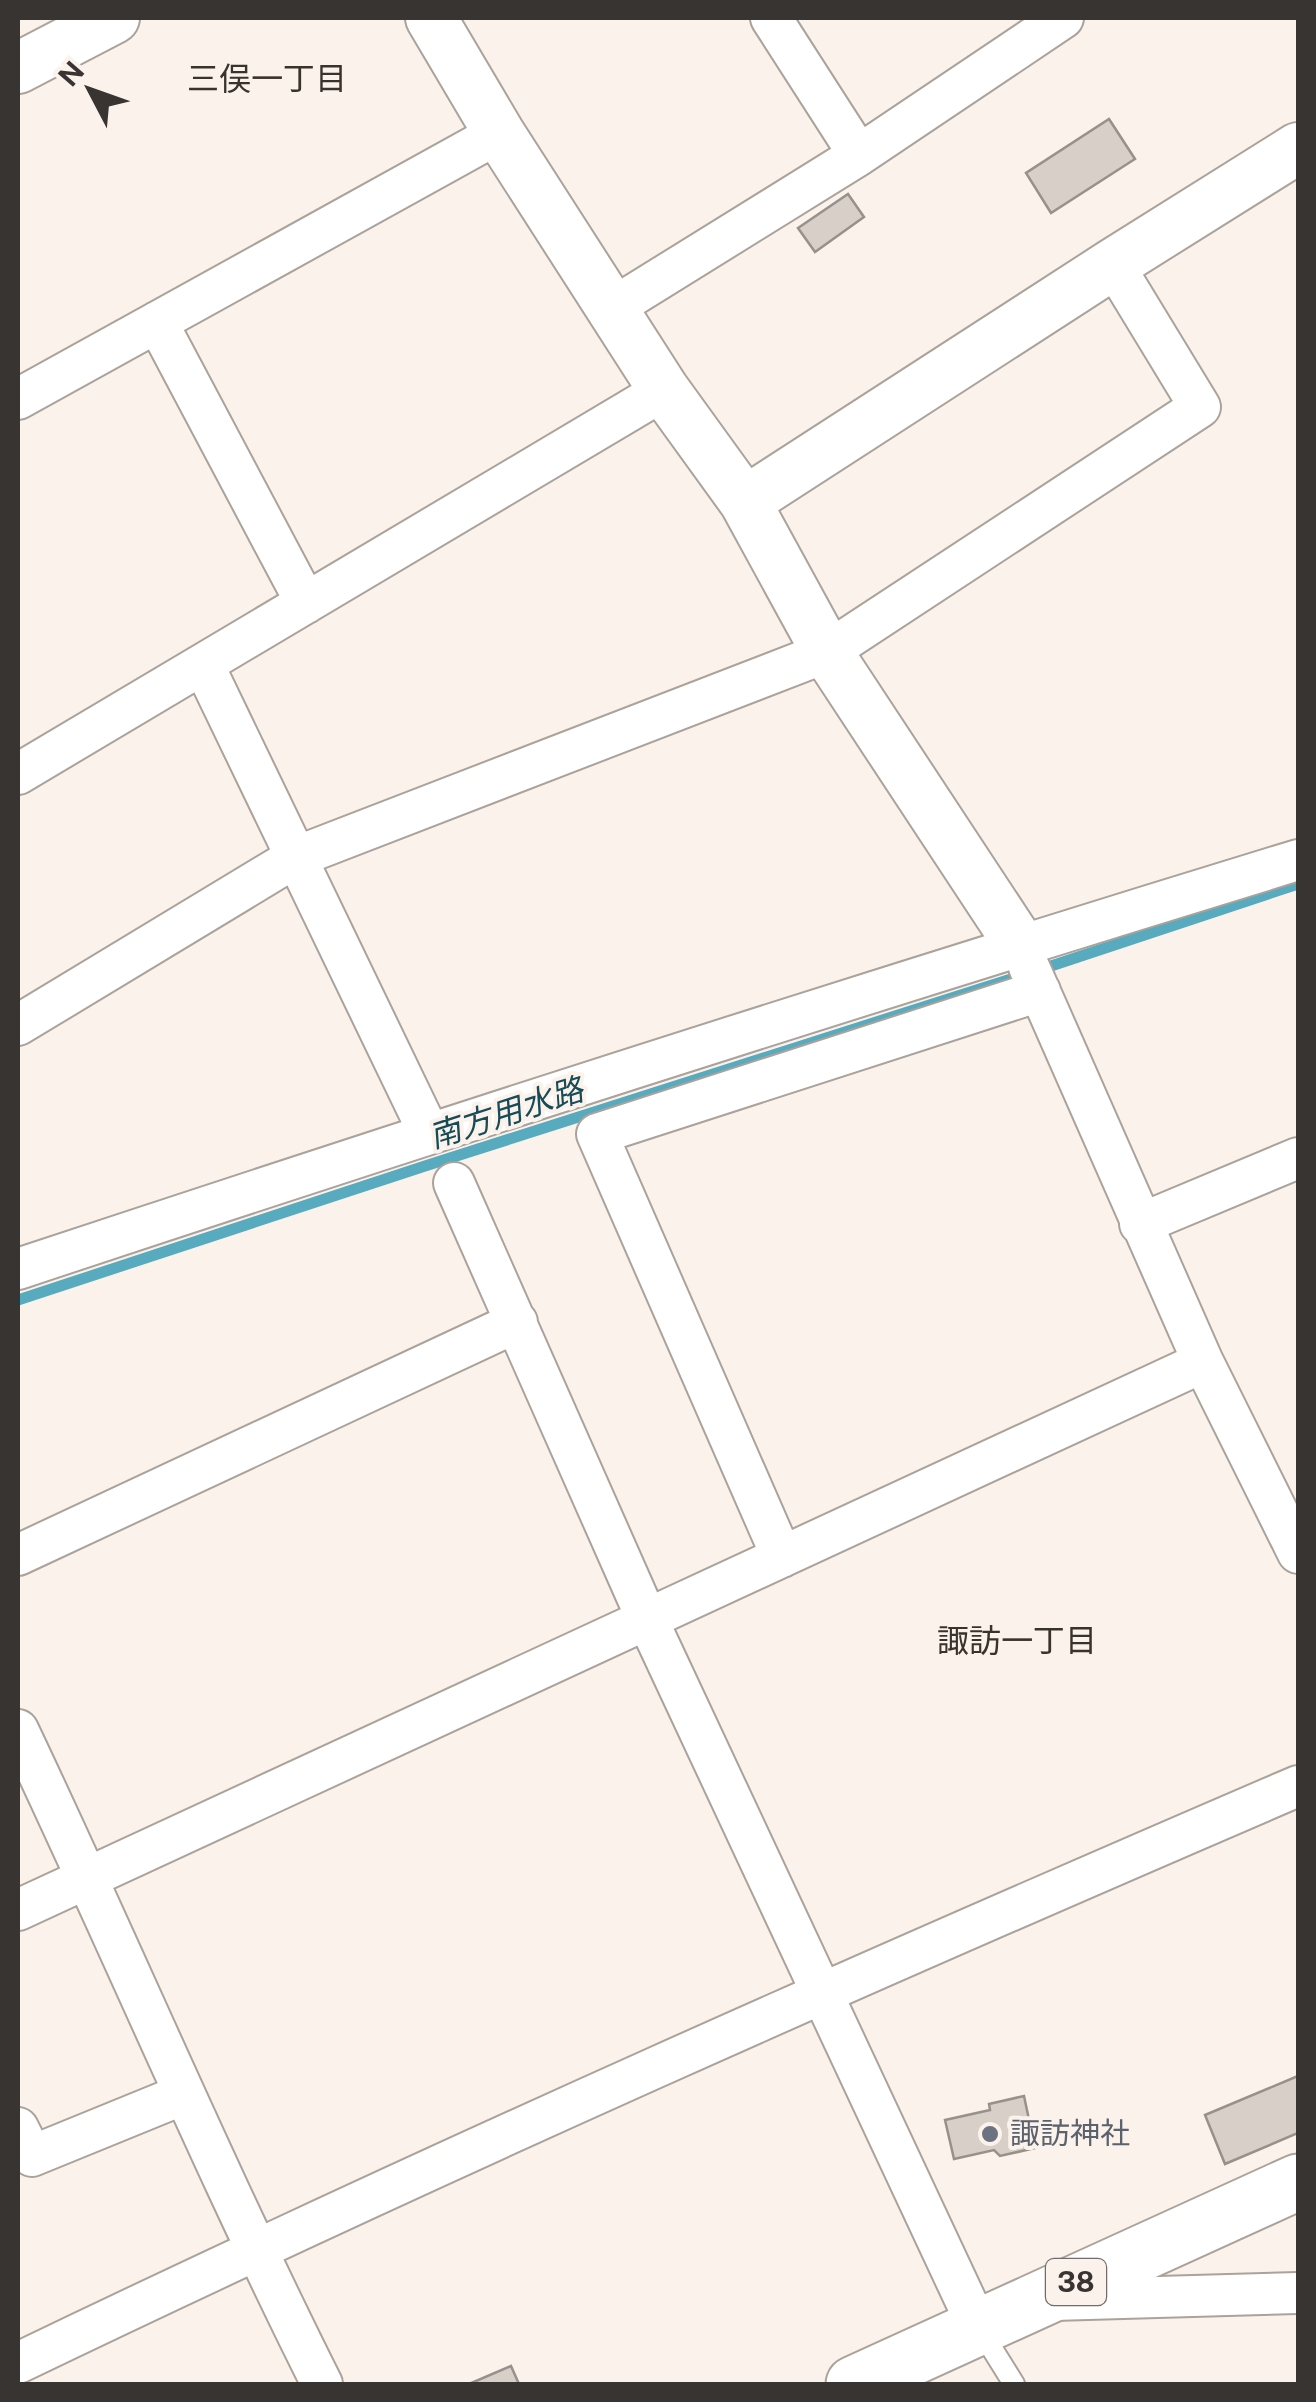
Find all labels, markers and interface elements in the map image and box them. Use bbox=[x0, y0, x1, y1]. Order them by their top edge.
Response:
north arrow bbox=[40, 40, 140, 140]
text: N bbox=[51, 54, 90, 92]
district label: 三俣一丁目 bbox=[187, 60, 347, 97]
water label: 南方用水路 bbox=[424, 1069, 590, 1155]
district label: 諏訪一丁目 bbox=[937, 1622, 1097, 1659]
place label: 諏訪神社 bbox=[1010, 2115, 1130, 2151]
marker: 諏訪神社 bbox=[979, 2123, 1001, 2145]
road number: 38 bbox=[1046, 2259, 1106, 2305]

